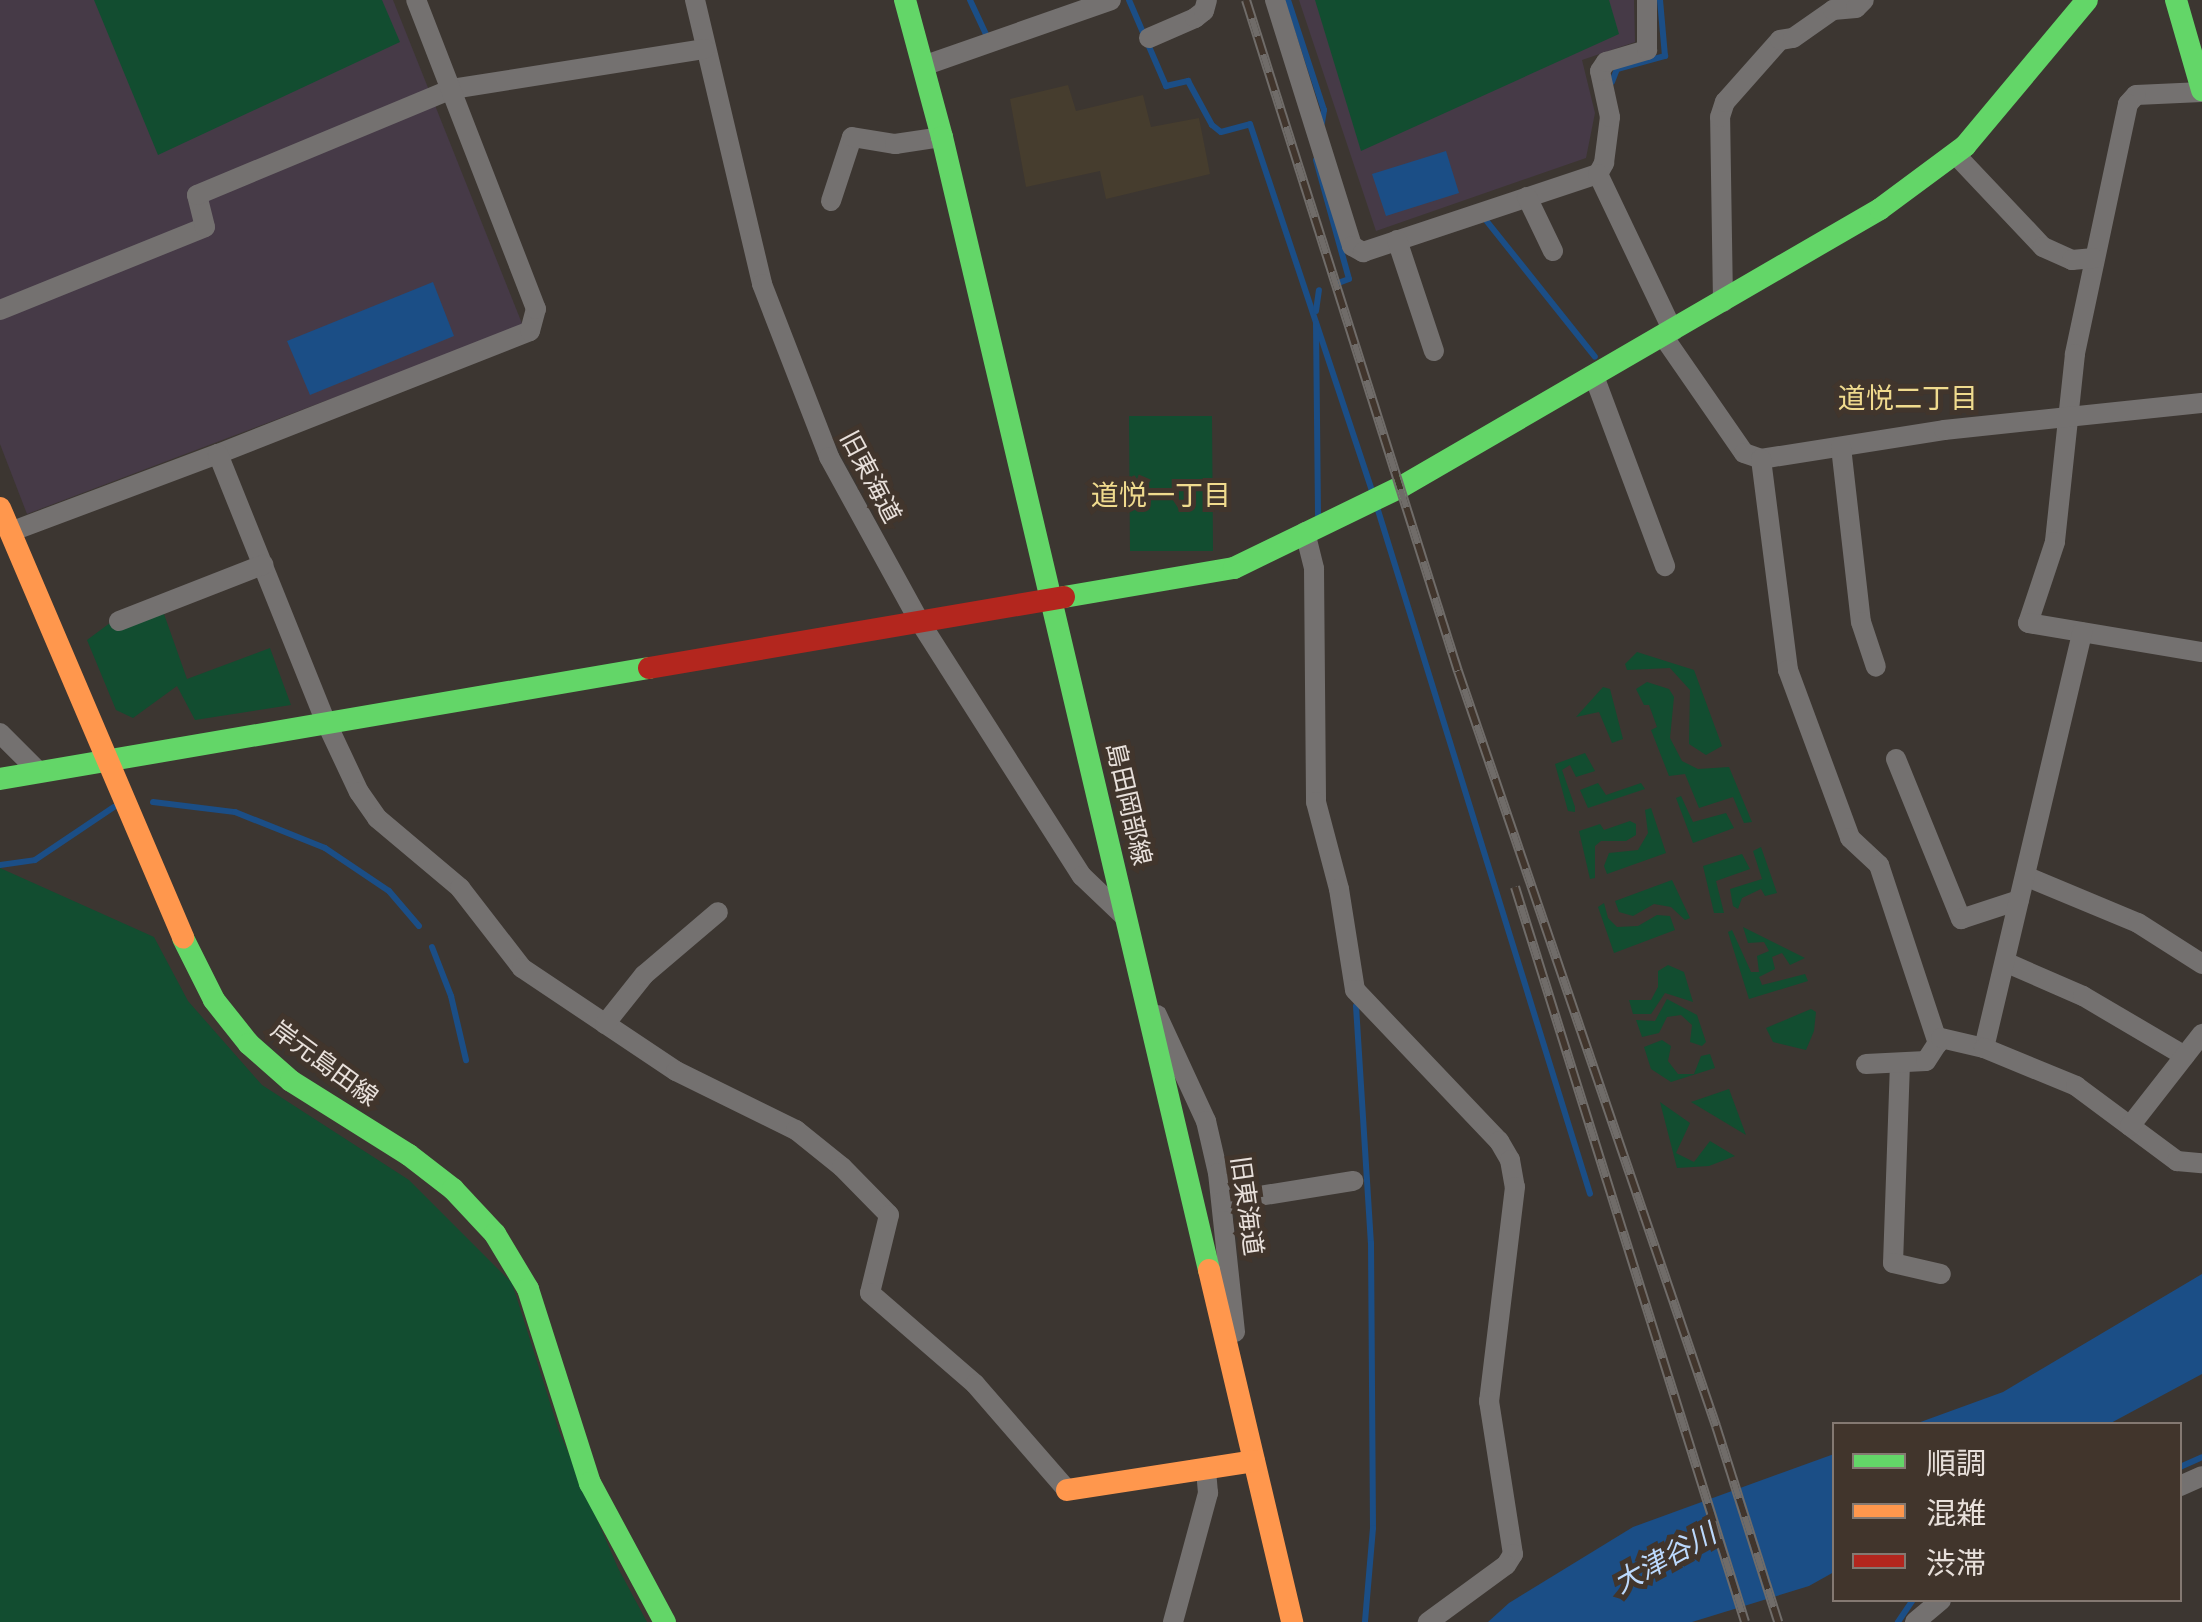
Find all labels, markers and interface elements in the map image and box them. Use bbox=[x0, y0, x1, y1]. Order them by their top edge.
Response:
district label: 道悦二丁目 bbox=[1838, 382, 1978, 416]
street label: 旧東海道 bbox=[833, 426, 907, 528]
district label: 道悦一丁目 bbox=[1091, 479, 1231, 513]
street label: 島田岡部線 bbox=[1099, 740, 1157, 868]
street label: 岸元島田線 bbox=[265, 1015, 383, 1113]
street label: 旧東海道 bbox=[1224, 1154, 1268, 1258]
legend bbox=[1832, 1422, 2182, 1602]
text: 順調 bbox=[1926, 1446, 1986, 1481]
text: 混雑 bbox=[1926, 1496, 1986, 1531]
water label: 大津谷川 bbox=[1608, 1517, 1722, 1601]
text: 渋滞 bbox=[1926, 1546, 1986, 1581]

